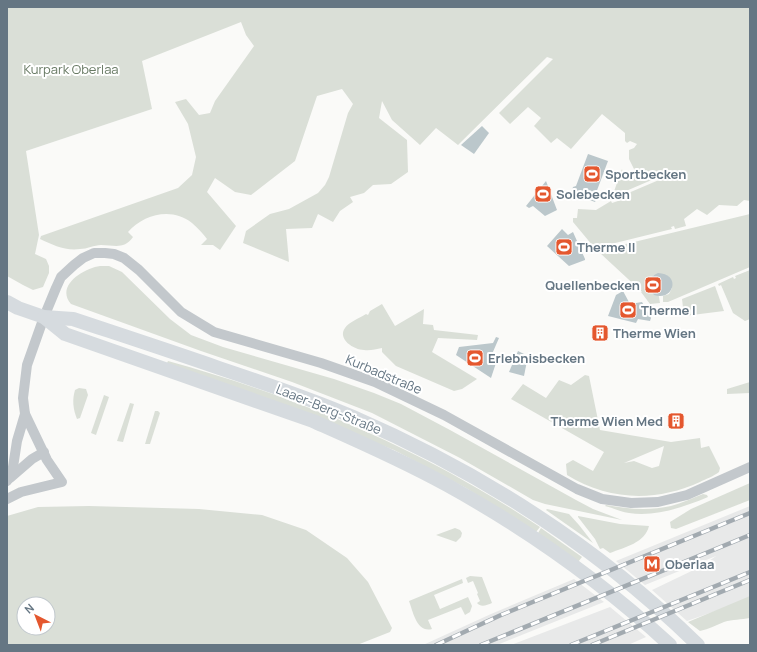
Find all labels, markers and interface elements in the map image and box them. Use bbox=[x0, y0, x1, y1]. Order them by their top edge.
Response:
park label: Kurpark Oberlaa bbox=[23, 60, 119, 78]
sports icon: Sportbecken bbox=[582, 164, 602, 184]
place label: Sportbecken bbox=[605, 165, 686, 183]
sports icon: Solebecken bbox=[533, 184, 553, 204]
place label: Solebecken bbox=[556, 185, 630, 203]
sports icon: Therme II bbox=[554, 237, 574, 257]
place label: Therme II bbox=[577, 238, 635, 256]
sports icon: Quellenbecken bbox=[643, 275, 663, 295]
place label: Quellenbecken bbox=[545, 276, 640, 294]
sports icon: Therme I bbox=[618, 300, 638, 320]
place label: Therme I bbox=[641, 301, 696, 319]
building icon: Therme Wien bbox=[590, 323, 610, 343]
place label: Therme Wien bbox=[613, 324, 696, 342]
sports icon: Erlebnisbecken bbox=[465, 348, 485, 368]
place label: Erlebnisbecken bbox=[488, 349, 585, 367]
street label: Kurbadstraße bbox=[343, 350, 425, 398]
street label: Laaer-Berg-Straße bbox=[274, 380, 385, 439]
building icon: Therme Wien Med bbox=[666, 411, 686, 431]
place label: Therme Wien Med bbox=[551, 412, 663, 430]
metro station icon: Oberlaa bbox=[642, 554, 662, 574]
place label: Oberlaa bbox=[665, 555, 714, 573]
north arrow bbox=[16, 596, 56, 636]
text: N bbox=[21, 600, 37, 616]

